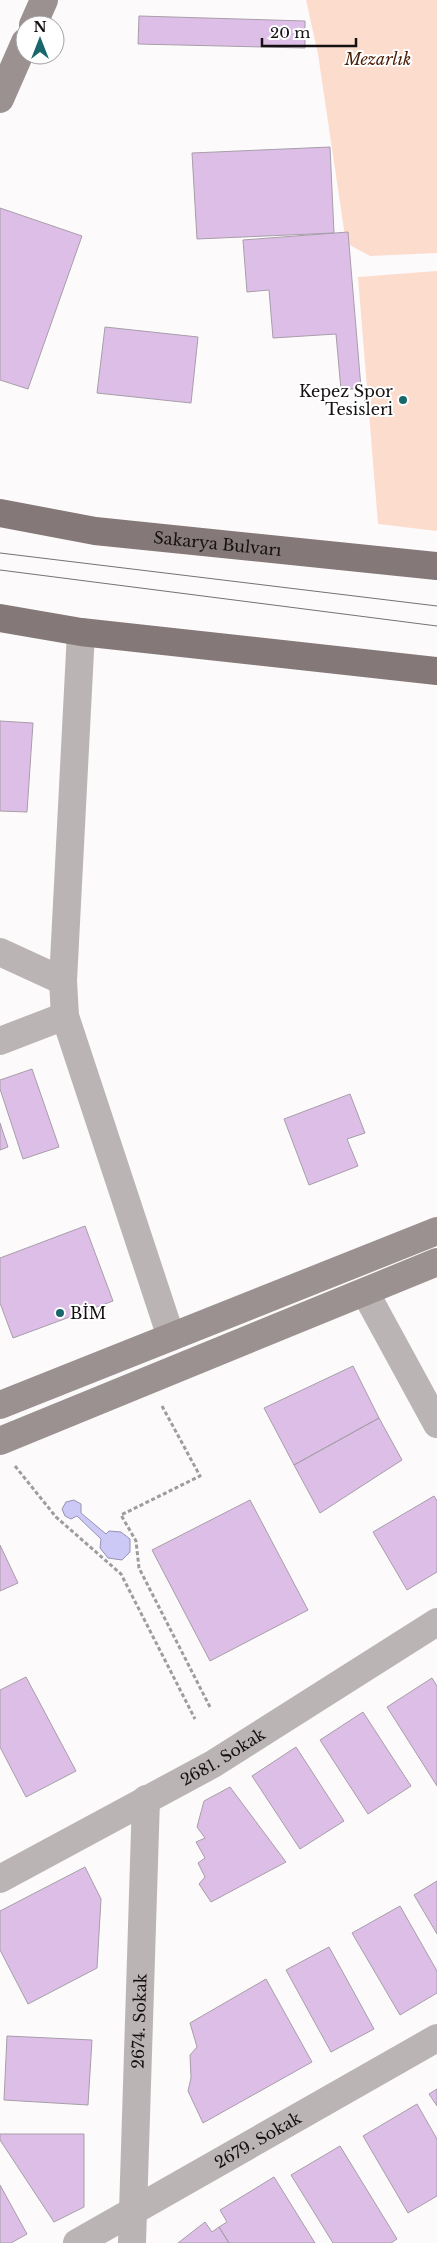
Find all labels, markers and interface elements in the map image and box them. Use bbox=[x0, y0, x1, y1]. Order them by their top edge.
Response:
north arrow bbox=[15, 15, 65, 65]
scale bar bbox=[262, 15, 356, 47]
text: N bbox=[33, 18, 47, 36]
text: 20 m bbox=[270, 23, 310, 42]
park label: Mezarlık bbox=[344, 49, 411, 69]
place label: Kepez Spor Tesisleri bbox=[299, 381, 394, 419]
marker: Kepez Spor Tesisleri bbox=[397, 394, 409, 406]
street label: Sakarya Bulvarı bbox=[153, 527, 283, 560]
place label: BİM bbox=[70, 1303, 106, 1323]
marker: BİM bbox=[54, 1307, 66, 1319]
street label: 2681. Sokak bbox=[177, 1724, 269, 1790]
street label: 2674. Sokak bbox=[127, 1973, 151, 2069]
street label: 2679. Sokak bbox=[211, 2107, 305, 2173]

